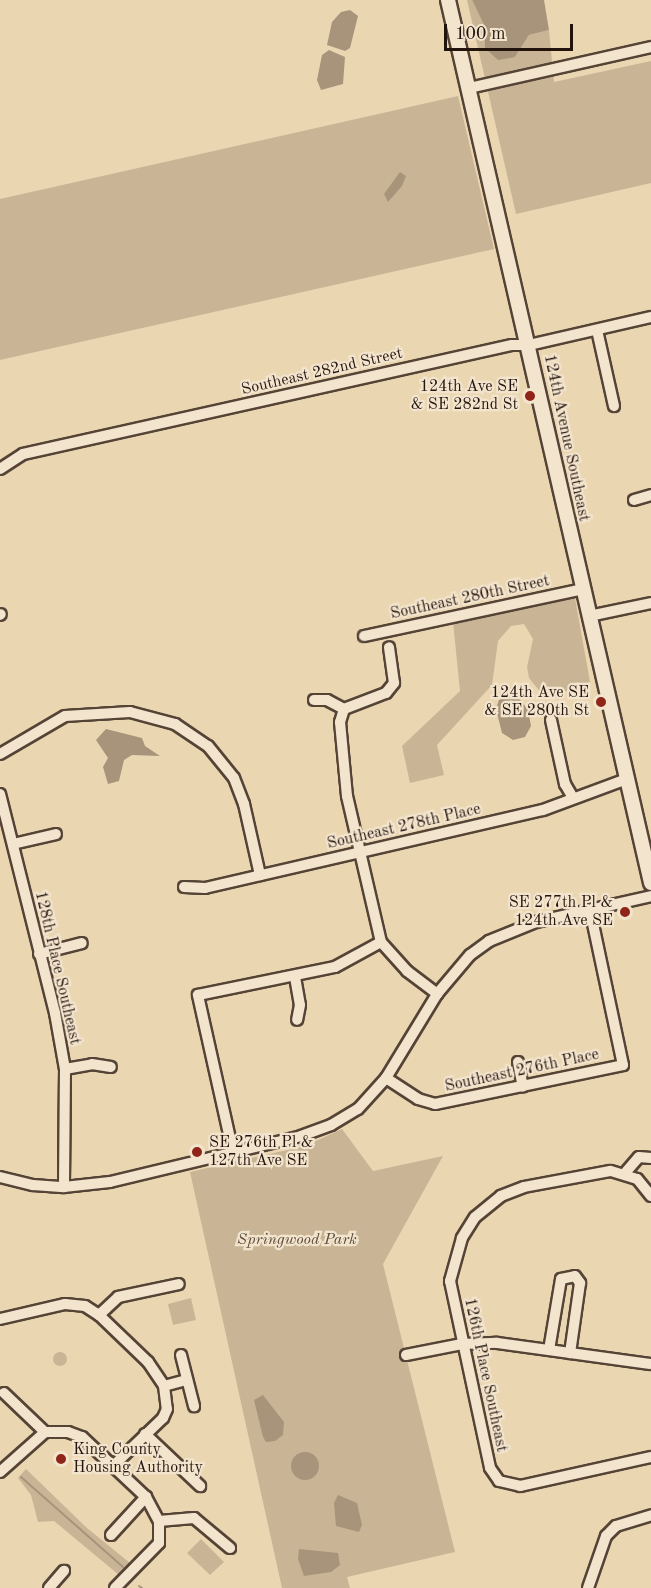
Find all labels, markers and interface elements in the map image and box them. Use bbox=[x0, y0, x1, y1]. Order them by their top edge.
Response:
scale bar bbox=[447, 12, 576, 50]
text: 100 m bbox=[455, 25, 506, 43]
street label: Southeast 282nd Street bbox=[240, 344, 404, 400]
street label: 124th Avenue Southeast bbox=[539, 353, 593, 523]
place label: 124th Ave SE & SE 282nd St bbox=[411, 377, 518, 415]
marker: 124th Ave SE & SE 282nd St bbox=[523, 389, 537, 403]
street label: Southeast 280th Street bbox=[389, 572, 551, 624]
place label: 124th Ave SE & SE 280th St bbox=[484, 683, 589, 721]
marker: 124th Ave SE & SE 280th St bbox=[594, 695, 608, 709]
street label: Southeast 278th Place bbox=[325, 800, 483, 854]
street label: 128th Place Southeast bbox=[30, 889, 84, 1047]
place label: SE 277th Pl & 124th Ave SE bbox=[509, 893, 613, 931]
marker: SE 277th Pl & 124th Ave SE bbox=[618, 905, 632, 919]
street label: Southeast 276th Place bbox=[443, 1045, 601, 1097]
place label: SE 276th Pl & 127th Ave SE bbox=[209, 1133, 313, 1171]
marker: SE 276th Pl & 127th Ave SE bbox=[190, 1145, 204, 1159]
park label: Springwood Park bbox=[237, 1230, 357, 1250]
street label: 126th Place Southeast bbox=[459, 1296, 511, 1454]
place label: King County Housing Authority bbox=[73, 1440, 203, 1478]
marker: King County Housing Authority bbox=[54, 1452, 68, 1466]

